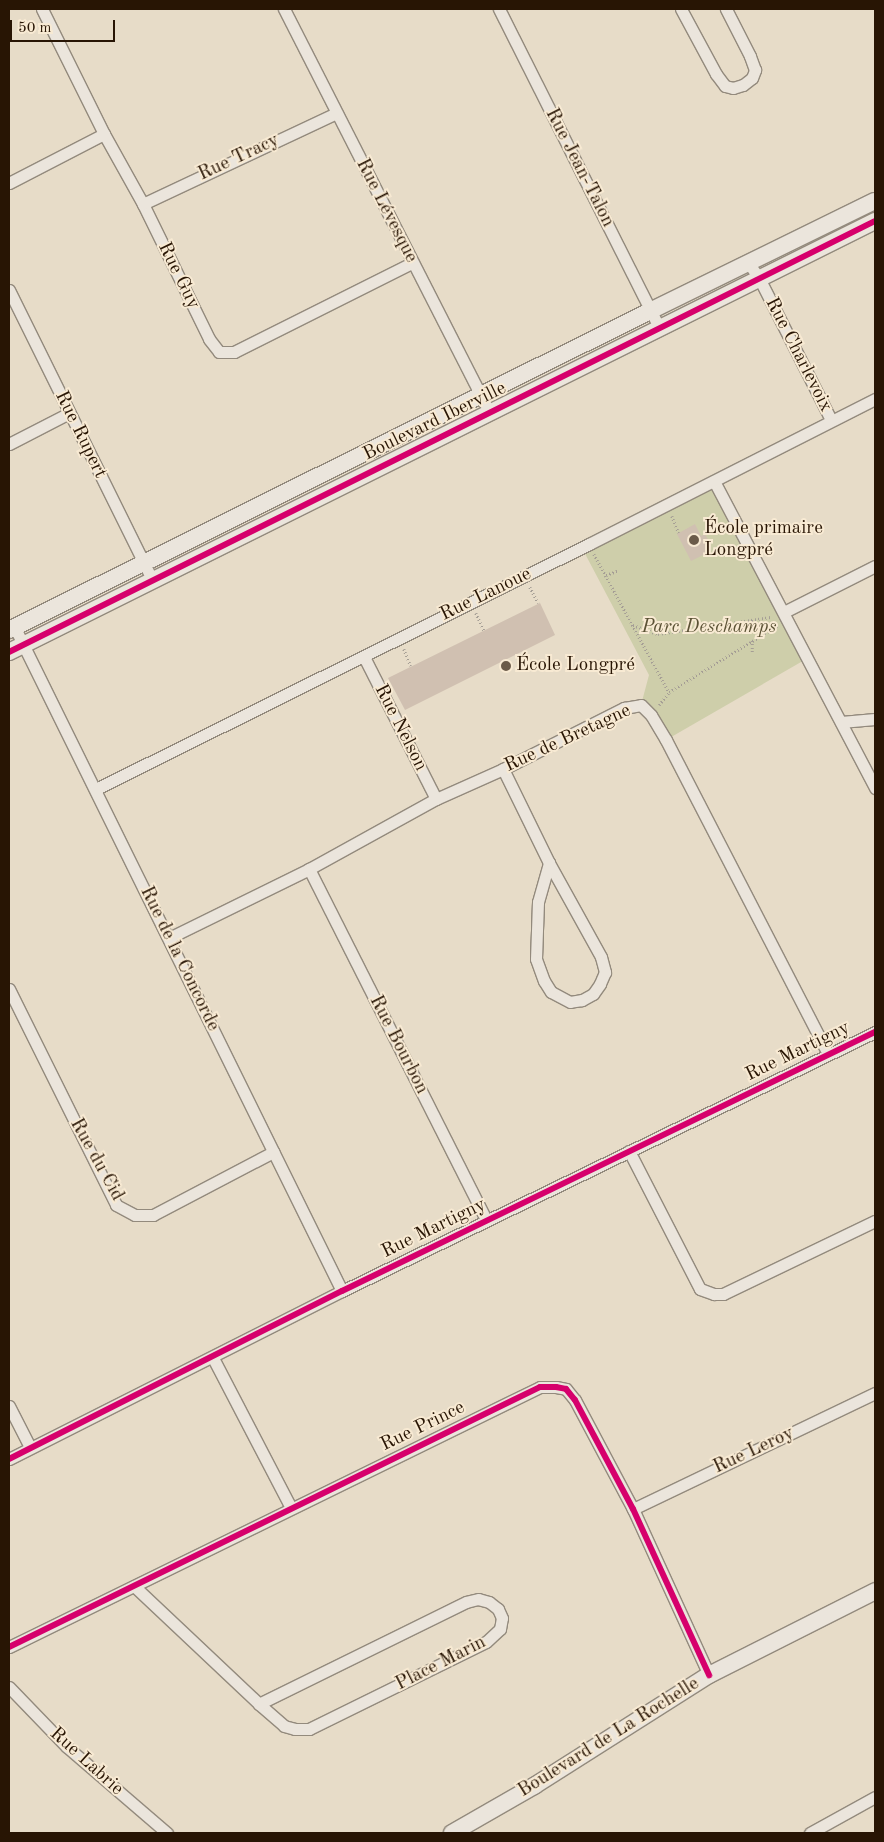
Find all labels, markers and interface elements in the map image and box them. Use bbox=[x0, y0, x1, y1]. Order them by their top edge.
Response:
scale bar bbox=[12, 10, 118, 42]
text: 50 m bbox=[18, 21, 52, 36]
street label: Rue Jean-Talon bbox=[539, 105, 619, 231]
street label: Rue Tracy bbox=[195, 129, 283, 187]
street label: Rue Lévesque bbox=[350, 155, 422, 267]
street label: Rue Guy bbox=[152, 239, 204, 313]
street label: Rue Charlevoix bbox=[759, 294, 837, 416]
street label: Boulevard Iberville bbox=[360, 377, 510, 467]
street label: Rue Rupert bbox=[49, 387, 111, 483]
place label: École primaire Longpré bbox=[704, 518, 823, 562]
marker: École primaire Longpré bbox=[688, 534, 700, 546]
street label: Rue Lanoue bbox=[437, 563, 535, 627]
park label: Parc Deschamps bbox=[642, 617, 776, 639]
place label: École Longpré bbox=[516, 655, 635, 677]
marker: École Longpré bbox=[500, 660, 512, 672]
street label: Rue Nelson bbox=[368, 681, 432, 775]
street label: Rue de Bretagne bbox=[501, 700, 635, 778]
street label: Rue de la Concorde bbox=[134, 883, 224, 1035]
street label: Rue Bourbon bbox=[363, 992, 433, 1098]
street label: Rue Martigny bbox=[742, 1017, 854, 1087]
street label: Rue du Cid bbox=[64, 1115, 128, 1205]
street label: Rue Martigny bbox=[378, 1194, 490, 1264]
street label: Rue Prince bbox=[377, 1397, 469, 1457]
street label: Rue Leroy bbox=[710, 1422, 798, 1480]
street label: Place Marin bbox=[392, 1632, 490, 1696]
street label: Boulevard de La Rochelle bbox=[514, 1673, 704, 1803]
street label: Rue Labrie bbox=[44, 1723, 128, 1801]

